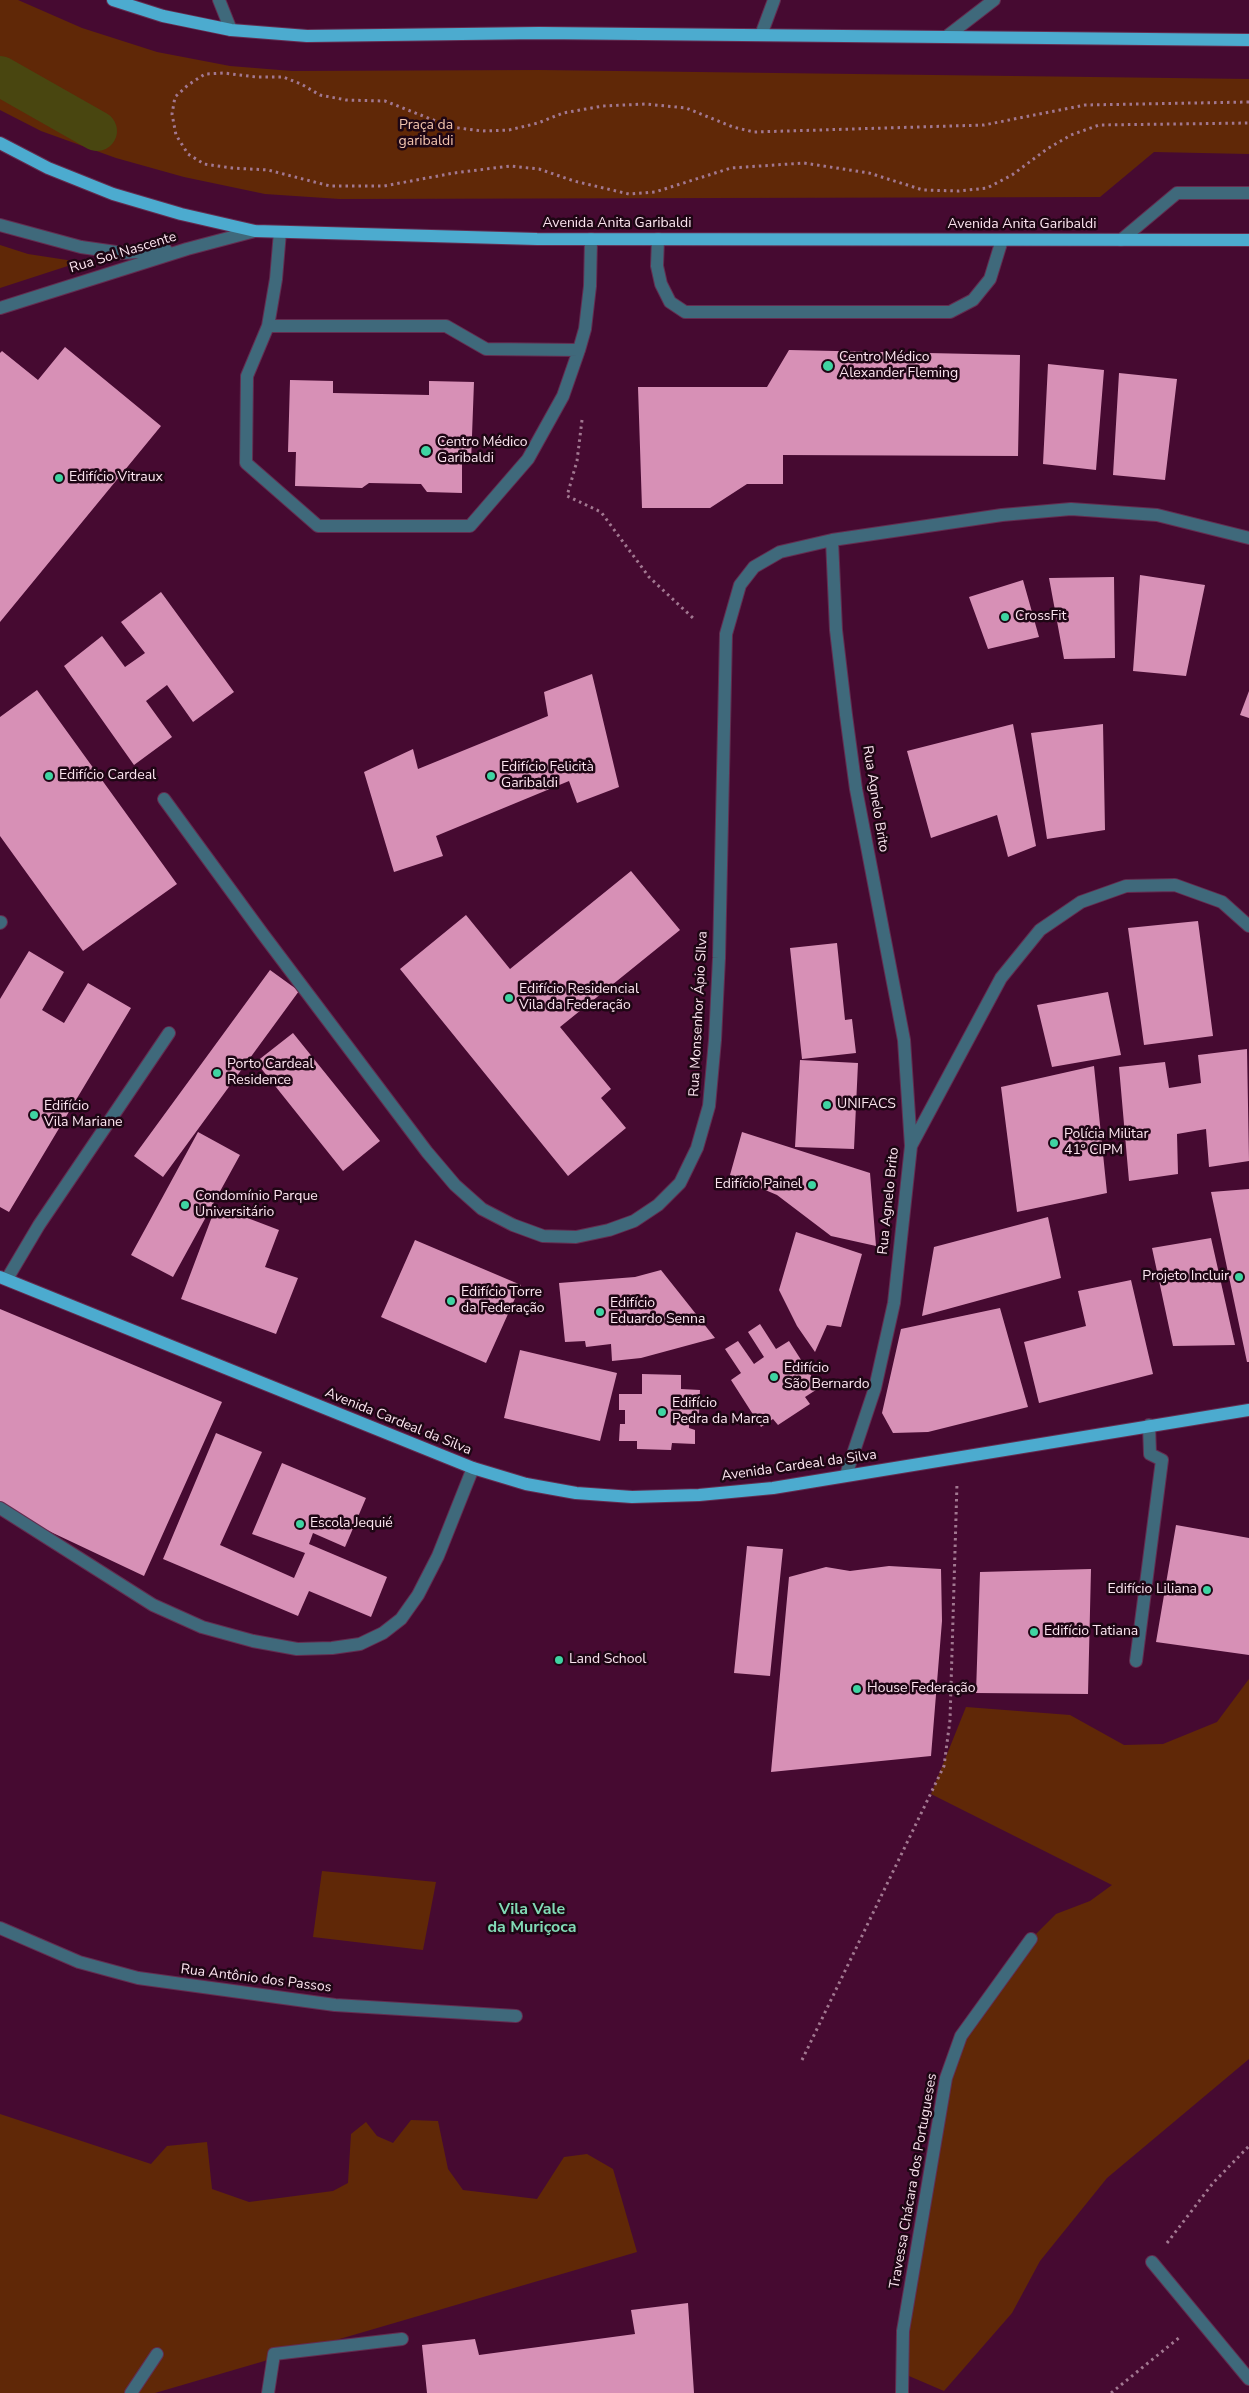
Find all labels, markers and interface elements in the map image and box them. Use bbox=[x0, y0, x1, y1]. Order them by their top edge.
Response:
park label: Praça da garibaldi bbox=[399, 118, 453, 150]
street label: Avenida Anita Garibaldi bbox=[542, 216, 692, 232]
street label: Avenida Anita Garibaldi bbox=[947, 217, 1097, 233]
street label: Rua Sol Nascente bbox=[68, 229, 178, 277]
place label: Centro Médico Alexander Fleming bbox=[839, 350, 958, 382]
marker: Centro Médico Alexander Fleming bbox=[821, 359, 835, 373]
place label: Centro Médico Garibaldi bbox=[437, 435, 527, 468]
marker: Centro Médico Garibaldi bbox=[419, 444, 433, 458]
place label: Edifício Vitraux bbox=[69, 470, 163, 486]
marker: Edifício Vitraux bbox=[53, 472, 65, 484]
place label: CrossFit bbox=[1015, 609, 1066, 625]
marker: CrossFit bbox=[999, 611, 1011, 623]
street label: Rua Agnelo Brito bbox=[858, 744, 892, 854]
place label: Edifício Felicità Garibaldi bbox=[501, 760, 594, 792]
place label: Edifício Cardeal bbox=[59, 768, 156, 784]
marker: Edifício Cardeal bbox=[43, 770, 55, 782]
marker: Edifício Felicità Garibaldi bbox=[485, 770, 497, 782]
street label: Rua Monsenhor Ápio SIlva bbox=[686, 931, 712, 1097]
place label: Edifício Residencial Vila da Federação bbox=[519, 982, 639, 1014]
marker: Edifício Residencial Vila da Federação bbox=[503, 992, 515, 1004]
place label: Porto Cardeal Residence bbox=[227, 1057, 314, 1090]
marker: Porto Cardeal Residence bbox=[211, 1067, 223, 1079]
place label: UNIFACS bbox=[837, 1097, 896, 1113]
place label: Edifício Vila Mariane bbox=[44, 1099, 123, 1132]
marker: UNIFACS bbox=[821, 1099, 833, 1111]
marker: Edifício Vila Mariane bbox=[28, 1109, 40, 1121]
place label: Polícia Militar 41º CIPM bbox=[1064, 1127, 1148, 1160]
marker: Polícia Militar 41º CIPM bbox=[1048, 1137, 1060, 1149]
street label: Rua Agnelo Brito bbox=[875, 1147, 903, 1255]
place label: Edifício Painel bbox=[715, 1177, 802, 1193]
marker: Edifício Painel bbox=[806, 1179, 818, 1191]
place label: Condomínio Parque Universitário bbox=[195, 1189, 318, 1222]
marker: Condomínio Parque Universitário bbox=[179, 1199, 191, 1211]
place label: Projeto Incluir bbox=[1142, 1269, 1229, 1285]
marker: Projeto Incluir bbox=[1233, 1271, 1245, 1283]
place label: Edifício Torre da Federação bbox=[461, 1285, 545, 1318]
marker: Edifício Torre da Federação bbox=[445, 1295, 457, 1307]
place label: Edifício Eduardo Senna bbox=[610, 1296, 705, 1328]
marker: Edifício Eduardo Senna bbox=[594, 1306, 606, 1318]
place label: Edifício São Bernardo bbox=[784, 1361, 870, 1394]
marker: Edifício São Bernardo bbox=[768, 1371, 780, 1383]
street label: Avenida Cardeal da Silva bbox=[322, 1385, 474, 1459]
place label: Edifício Pedra da Marca bbox=[672, 1396, 769, 1428]
marker: Edifício Pedra da Marca bbox=[656, 1406, 668, 1418]
street label: Avenida Cardeal da Silva bbox=[720, 1447, 878, 1485]
place label: Escola Jequié bbox=[310, 1516, 393, 1532]
marker: Escola Jequié bbox=[294, 1518, 306, 1530]
place label: Edifício Liliana bbox=[1107, 1582, 1197, 1598]
marker: Edifício Liliana bbox=[1201, 1584, 1213, 1596]
place label: Edifício Tatiana bbox=[1044, 1624, 1138, 1640]
marker: Edifício Tatiana bbox=[1028, 1626, 1040, 1638]
place label: Land School bbox=[569, 1652, 646, 1668]
marker: Land School bbox=[553, 1654, 565, 1666]
place label: House Federação bbox=[867, 1681, 976, 1697]
marker: House Federação bbox=[851, 1683, 863, 1695]
district label: Vila Vale da Muriçoca bbox=[487, 1900, 577, 1938]
street label: Rua Antônio dos Passos bbox=[180, 1961, 332, 1997]
street label: Travessa Chácara dos Portugueses bbox=[887, 2072, 941, 2290]

